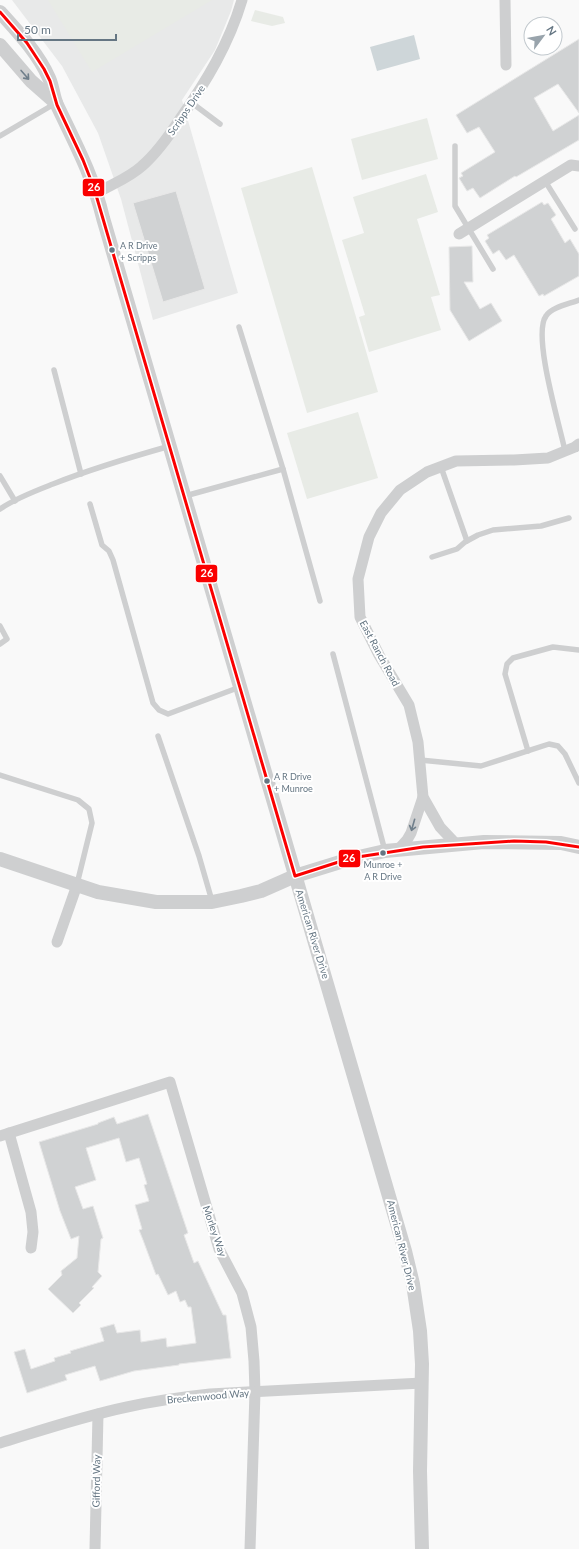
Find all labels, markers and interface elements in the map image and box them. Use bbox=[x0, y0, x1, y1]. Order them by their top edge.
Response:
scale bar bbox=[18, 16, 116, 42]
north arrow bbox=[523, 16, 563, 56]
text: 50 m bbox=[24, 22, 51, 37]
text: N bbox=[544, 23, 560, 37]
one-way arrow bbox=[21, 70, 30, 80]
street label: Scripps Drive bbox=[165, 83, 207, 137]
line badge: 26 bbox=[82, 178, 105, 197]
text: 26 bbox=[88, 180, 101, 193]
place label: A R Drive + Scripps bbox=[120, 240, 158, 263]
marker: A R Drive + Scripps bbox=[107, 245, 117, 255]
line badge: 26 bbox=[195, 564, 218, 583]
text: 26 bbox=[201, 566, 214, 579]
street label: East Ranch Road bbox=[358, 618, 402, 688]
place label: A R Drive + Munroe bbox=[274, 771, 313, 794]
marker: A R Drive + Munroe bbox=[262, 776, 272, 786]
one-way arrow bbox=[409, 818, 416, 831]
marker: Munroe + A R Drive bbox=[378, 848, 388, 858]
line badge: 26 bbox=[338, 849, 361, 868]
text: 26 bbox=[343, 851, 356, 864]
place label: Munroe + A R Drive bbox=[364, 859, 402, 882]
street label: American River Drive bbox=[294, 888, 332, 980]
street label: American River Drive bbox=[385, 1198, 419, 1292]
street label: Morley Way bbox=[201, 1204, 230, 1259]
street label: Breckenwood Way bbox=[166, 1386, 250, 1406]
street label: Gifford Way bbox=[90, 1454, 102, 1508]

